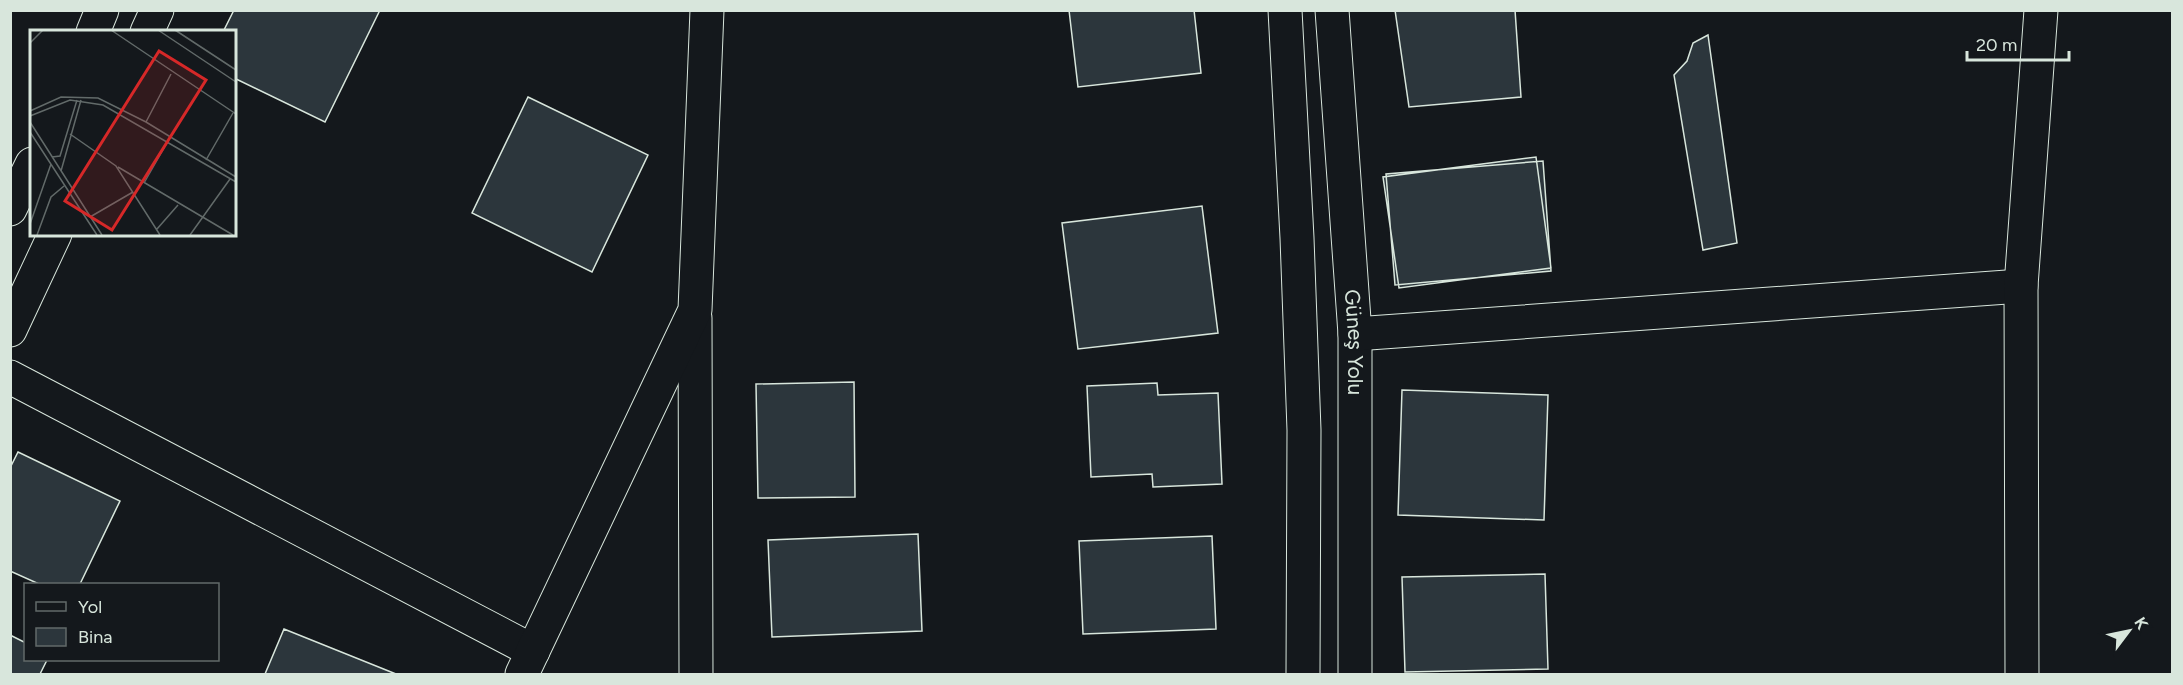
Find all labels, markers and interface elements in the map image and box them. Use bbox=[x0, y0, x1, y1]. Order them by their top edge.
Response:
scale bar bbox=[1967, 24, 2069, 62]
inset map bbox=[30, 30, 236, 236]
text: 20 m bbox=[1976, 34, 2017, 56]
street label: Güneş Yolu bbox=[1340, 288, 1368, 395]
legend bbox=[24, 583, 219, 661]
text: Yol bbox=[78, 596, 102, 618]
north arrow bbox=[2099, 601, 2159, 661]
text: K bbox=[2130, 614, 2152, 633]
text: Bina bbox=[78, 626, 112, 648]

